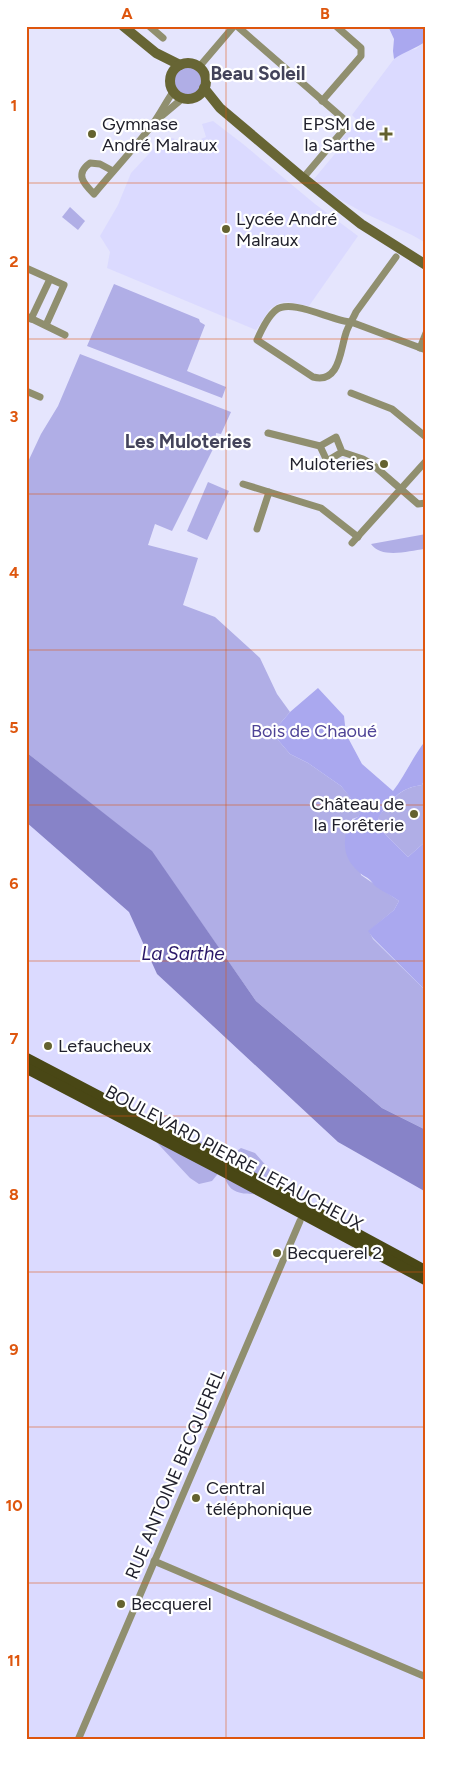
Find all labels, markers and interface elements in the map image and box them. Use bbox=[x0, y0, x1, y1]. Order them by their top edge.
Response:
text: A bbox=[121, 4, 133, 23]
text: B bbox=[320, 4, 330, 23]
district label: Beau Soleil bbox=[210, 62, 306, 85]
text: 1 bbox=[11, 96, 17, 115]
place label: Gymnase André Malraux bbox=[102, 113, 218, 156]
place label: EPSM de la Sarthe bbox=[303, 113, 375, 156]
marker: EPSM de la Sarthe bbox=[379, 127, 393, 141]
marker: Gymnase André Malraux bbox=[86, 128, 98, 140]
place label: Lycée André Malraux bbox=[236, 208, 337, 251]
marker: Lycée André Malraux bbox=[220, 223, 232, 235]
text: 2 bbox=[9, 252, 19, 271]
text: 3 bbox=[10, 407, 19, 426]
district label: Les Muloteries bbox=[125, 430, 251, 453]
place label: Muloteries bbox=[289, 453, 374, 475]
marker: Muloteries bbox=[378, 458, 390, 470]
text: 4 bbox=[9, 563, 19, 582]
text: 5 bbox=[9, 718, 19, 737]
park label: Bois de Chaoué bbox=[251, 720, 377, 742]
place label: Château de la Forêterie bbox=[311, 793, 404, 836]
marker: Château de la Forêterie bbox=[408, 808, 420, 820]
text: 6 bbox=[9, 874, 19, 893]
water label: La Sarthe bbox=[141, 942, 225, 965]
text: 7 bbox=[10, 1029, 19, 1048]
place label: Lefaucheux bbox=[58, 1035, 152, 1057]
marker: Lefaucheux bbox=[42, 1040, 54, 1052]
street label: BOULEVARD PIERRE LEFAUCHEUX bbox=[101, 1080, 367, 1236]
text: 8 bbox=[9, 1185, 19, 1204]
place label: Becquerel 2 bbox=[287, 1242, 382, 1264]
marker: Becquerel 2 bbox=[271, 1247, 283, 1259]
text: 9 bbox=[9, 1340, 19, 1359]
street label: RUE ANTOINE BECQUEREL bbox=[121, 1365, 230, 1582]
place label: Central téléphonique bbox=[206, 1477, 312, 1520]
marker: Central téléphonique bbox=[190, 1492, 202, 1504]
text: 10 bbox=[5, 1496, 23, 1515]
place label: Becquerel bbox=[131, 1593, 212, 1615]
marker: Becquerel bbox=[115, 1598, 127, 1610]
text: 11 bbox=[7, 1651, 21, 1670]

